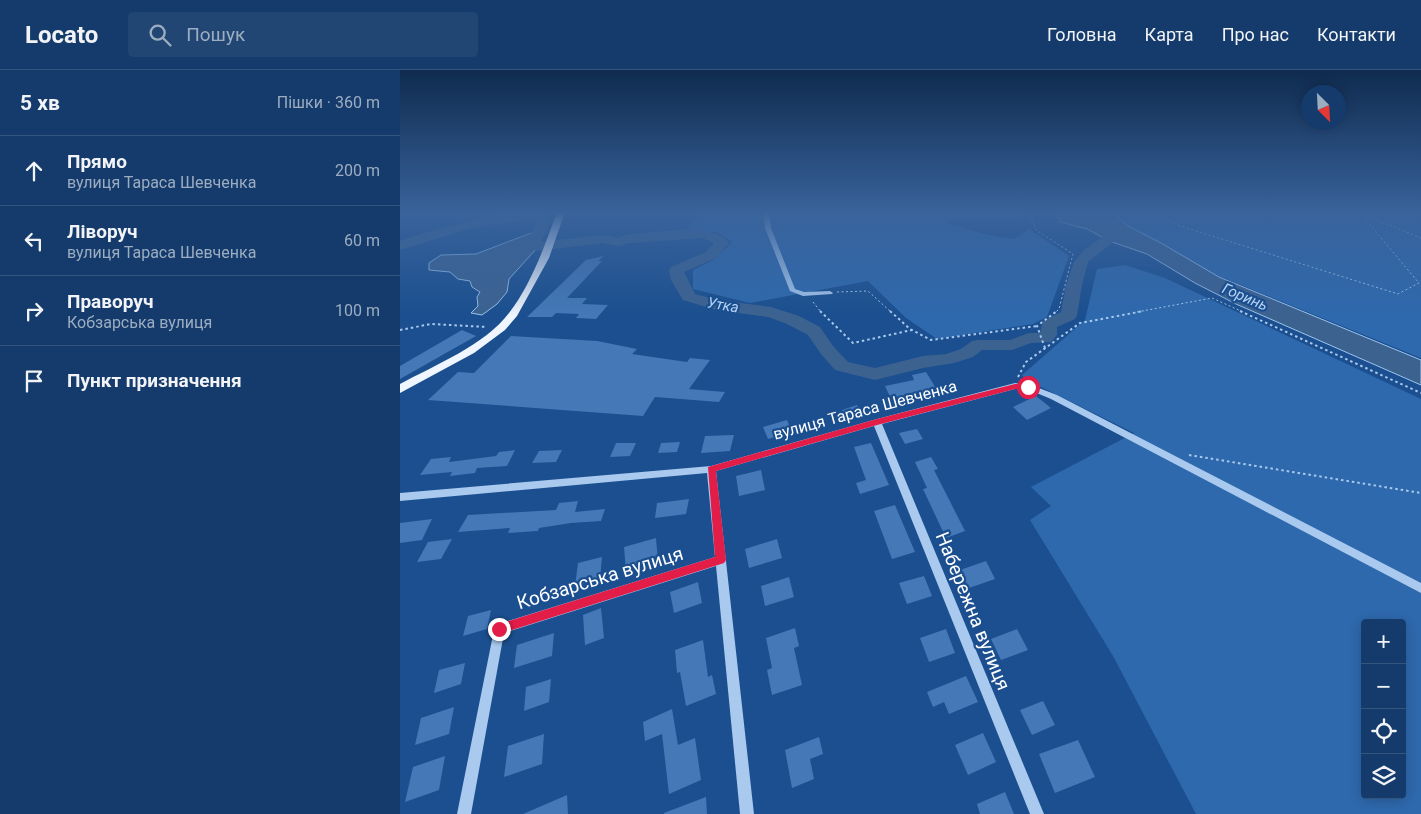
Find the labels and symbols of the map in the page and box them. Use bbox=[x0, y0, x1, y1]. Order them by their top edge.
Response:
north arrow bbox=[1301, 85, 1346, 130]
water label: Горинь bbox=[1219, 279, 1271, 315]
water label: Утка bbox=[706, 293, 740, 317]
street label: вулиця Тараса Шевченка bbox=[771, 376, 959, 444]
route start bbox=[1017, 376, 1040, 399]
street label: Набережна вулиця bbox=[931, 528, 1015, 694]
street label: Кобзарська вулиця bbox=[514, 542, 686, 614]
route end bbox=[488, 618, 511, 641]

